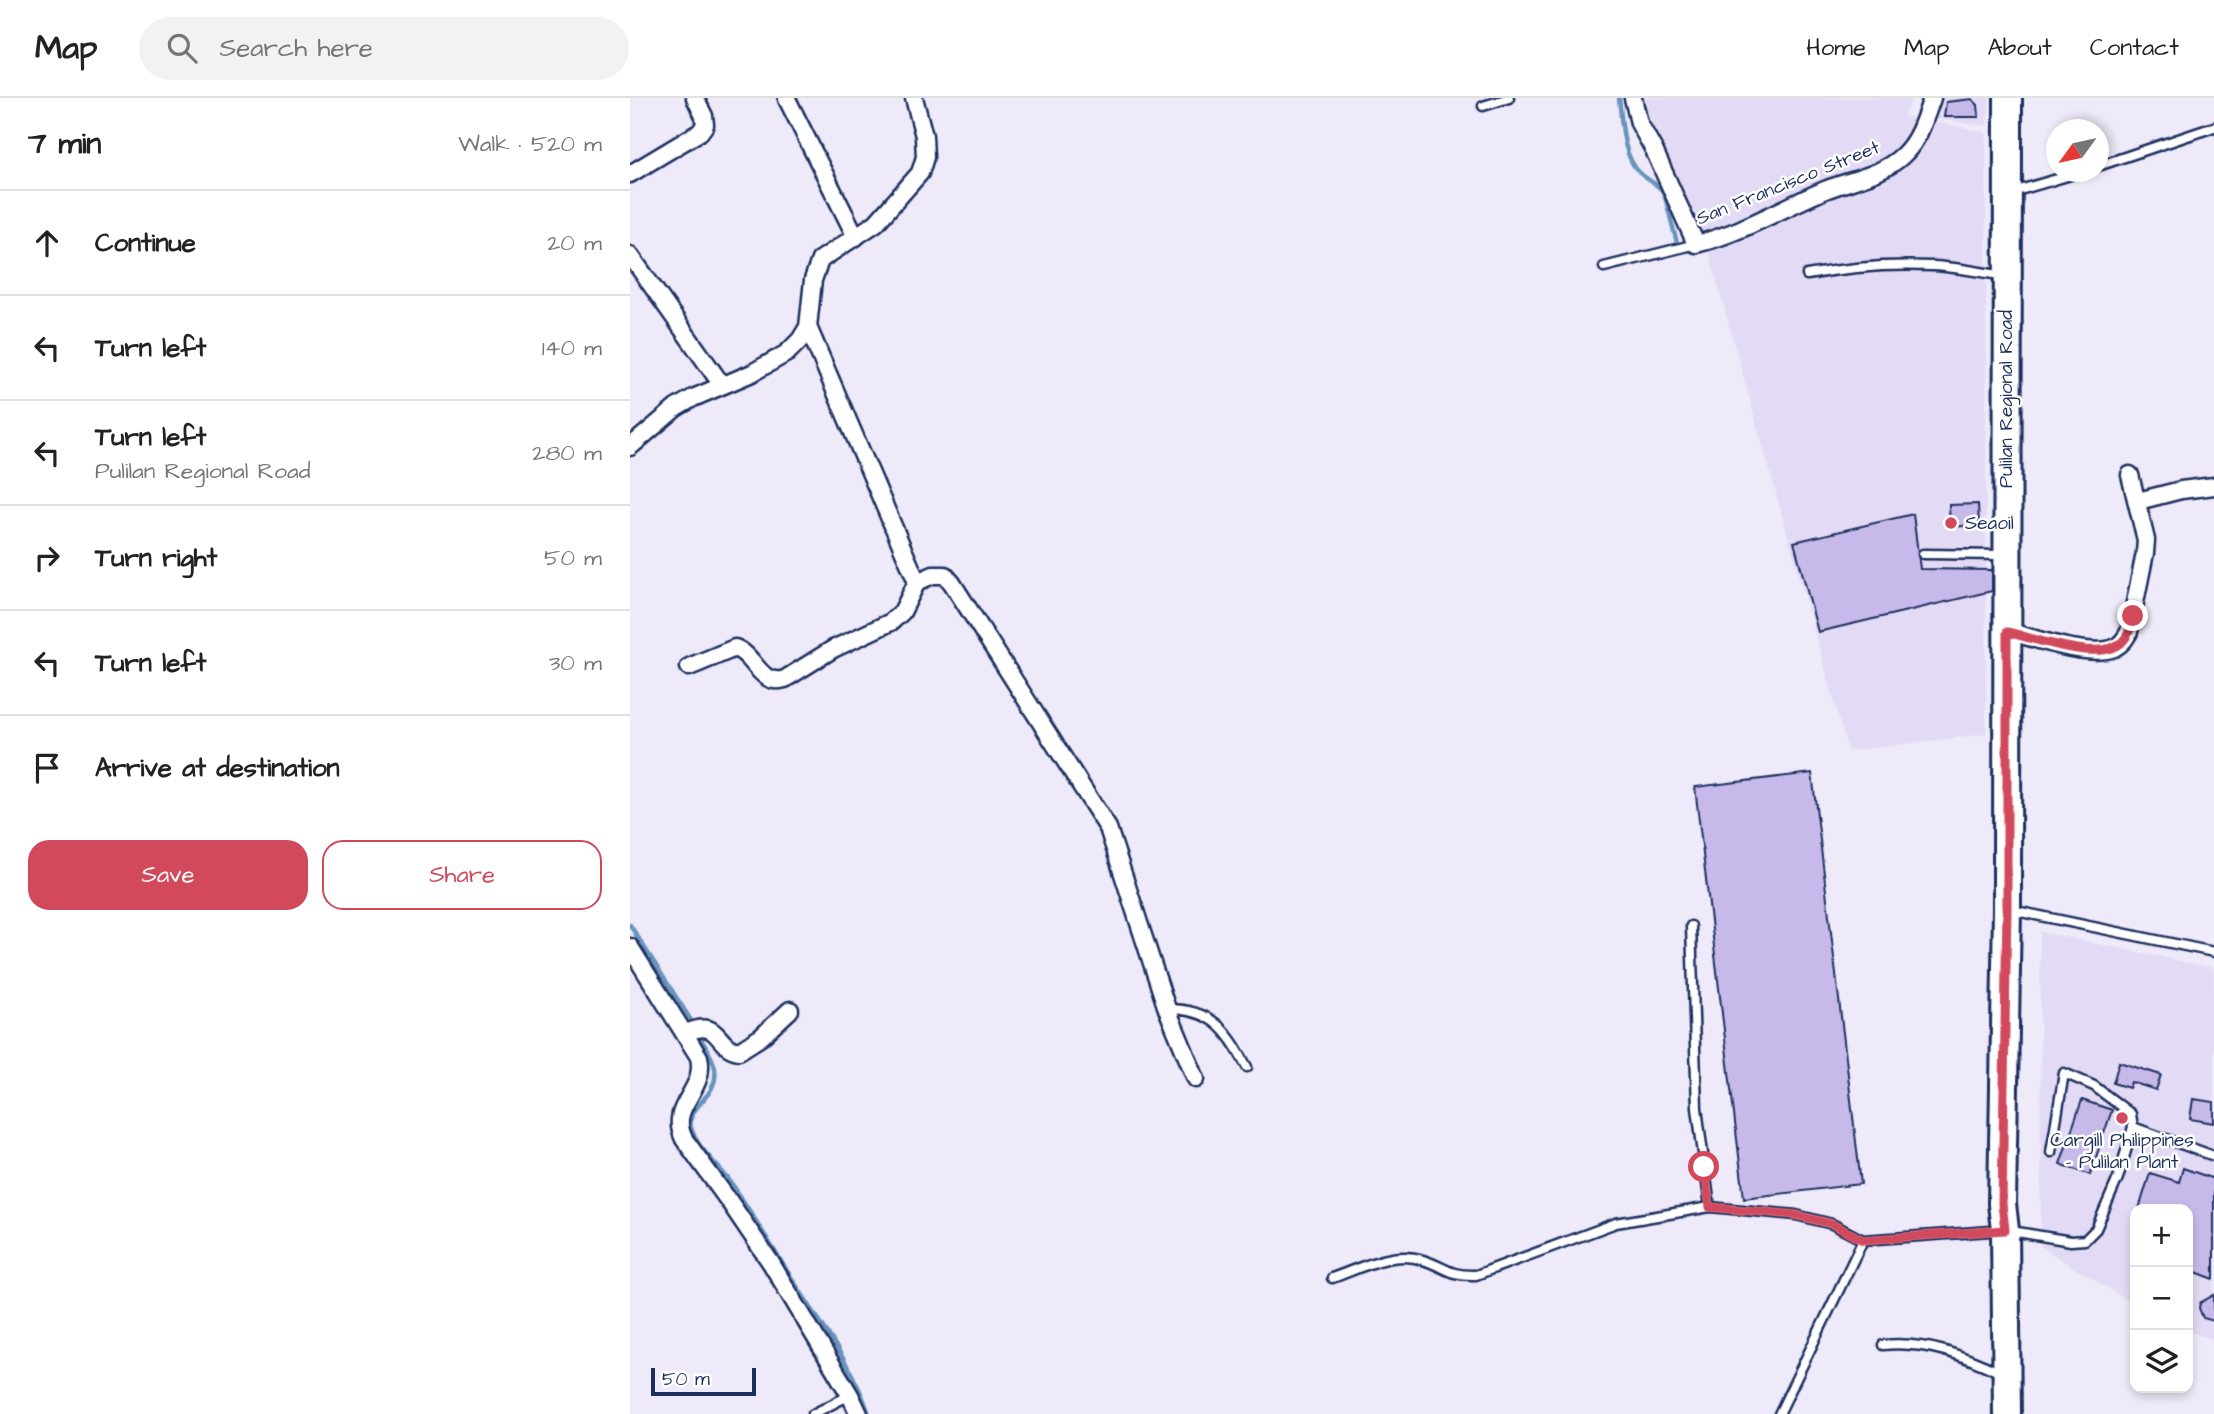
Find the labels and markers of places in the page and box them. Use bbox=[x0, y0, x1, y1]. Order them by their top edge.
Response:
place label: Seaoil bbox=[1965, 510, 2014, 537]
marker: Seaoil bbox=[1943, 515, 1959, 531]
marker: Cargill Philippines - Pulilan Plant bbox=[2114, 1110, 2130, 1126]
place label: Cargill Philippines - Pulilan Plant bbox=[2050, 1127, 2194, 1176]

